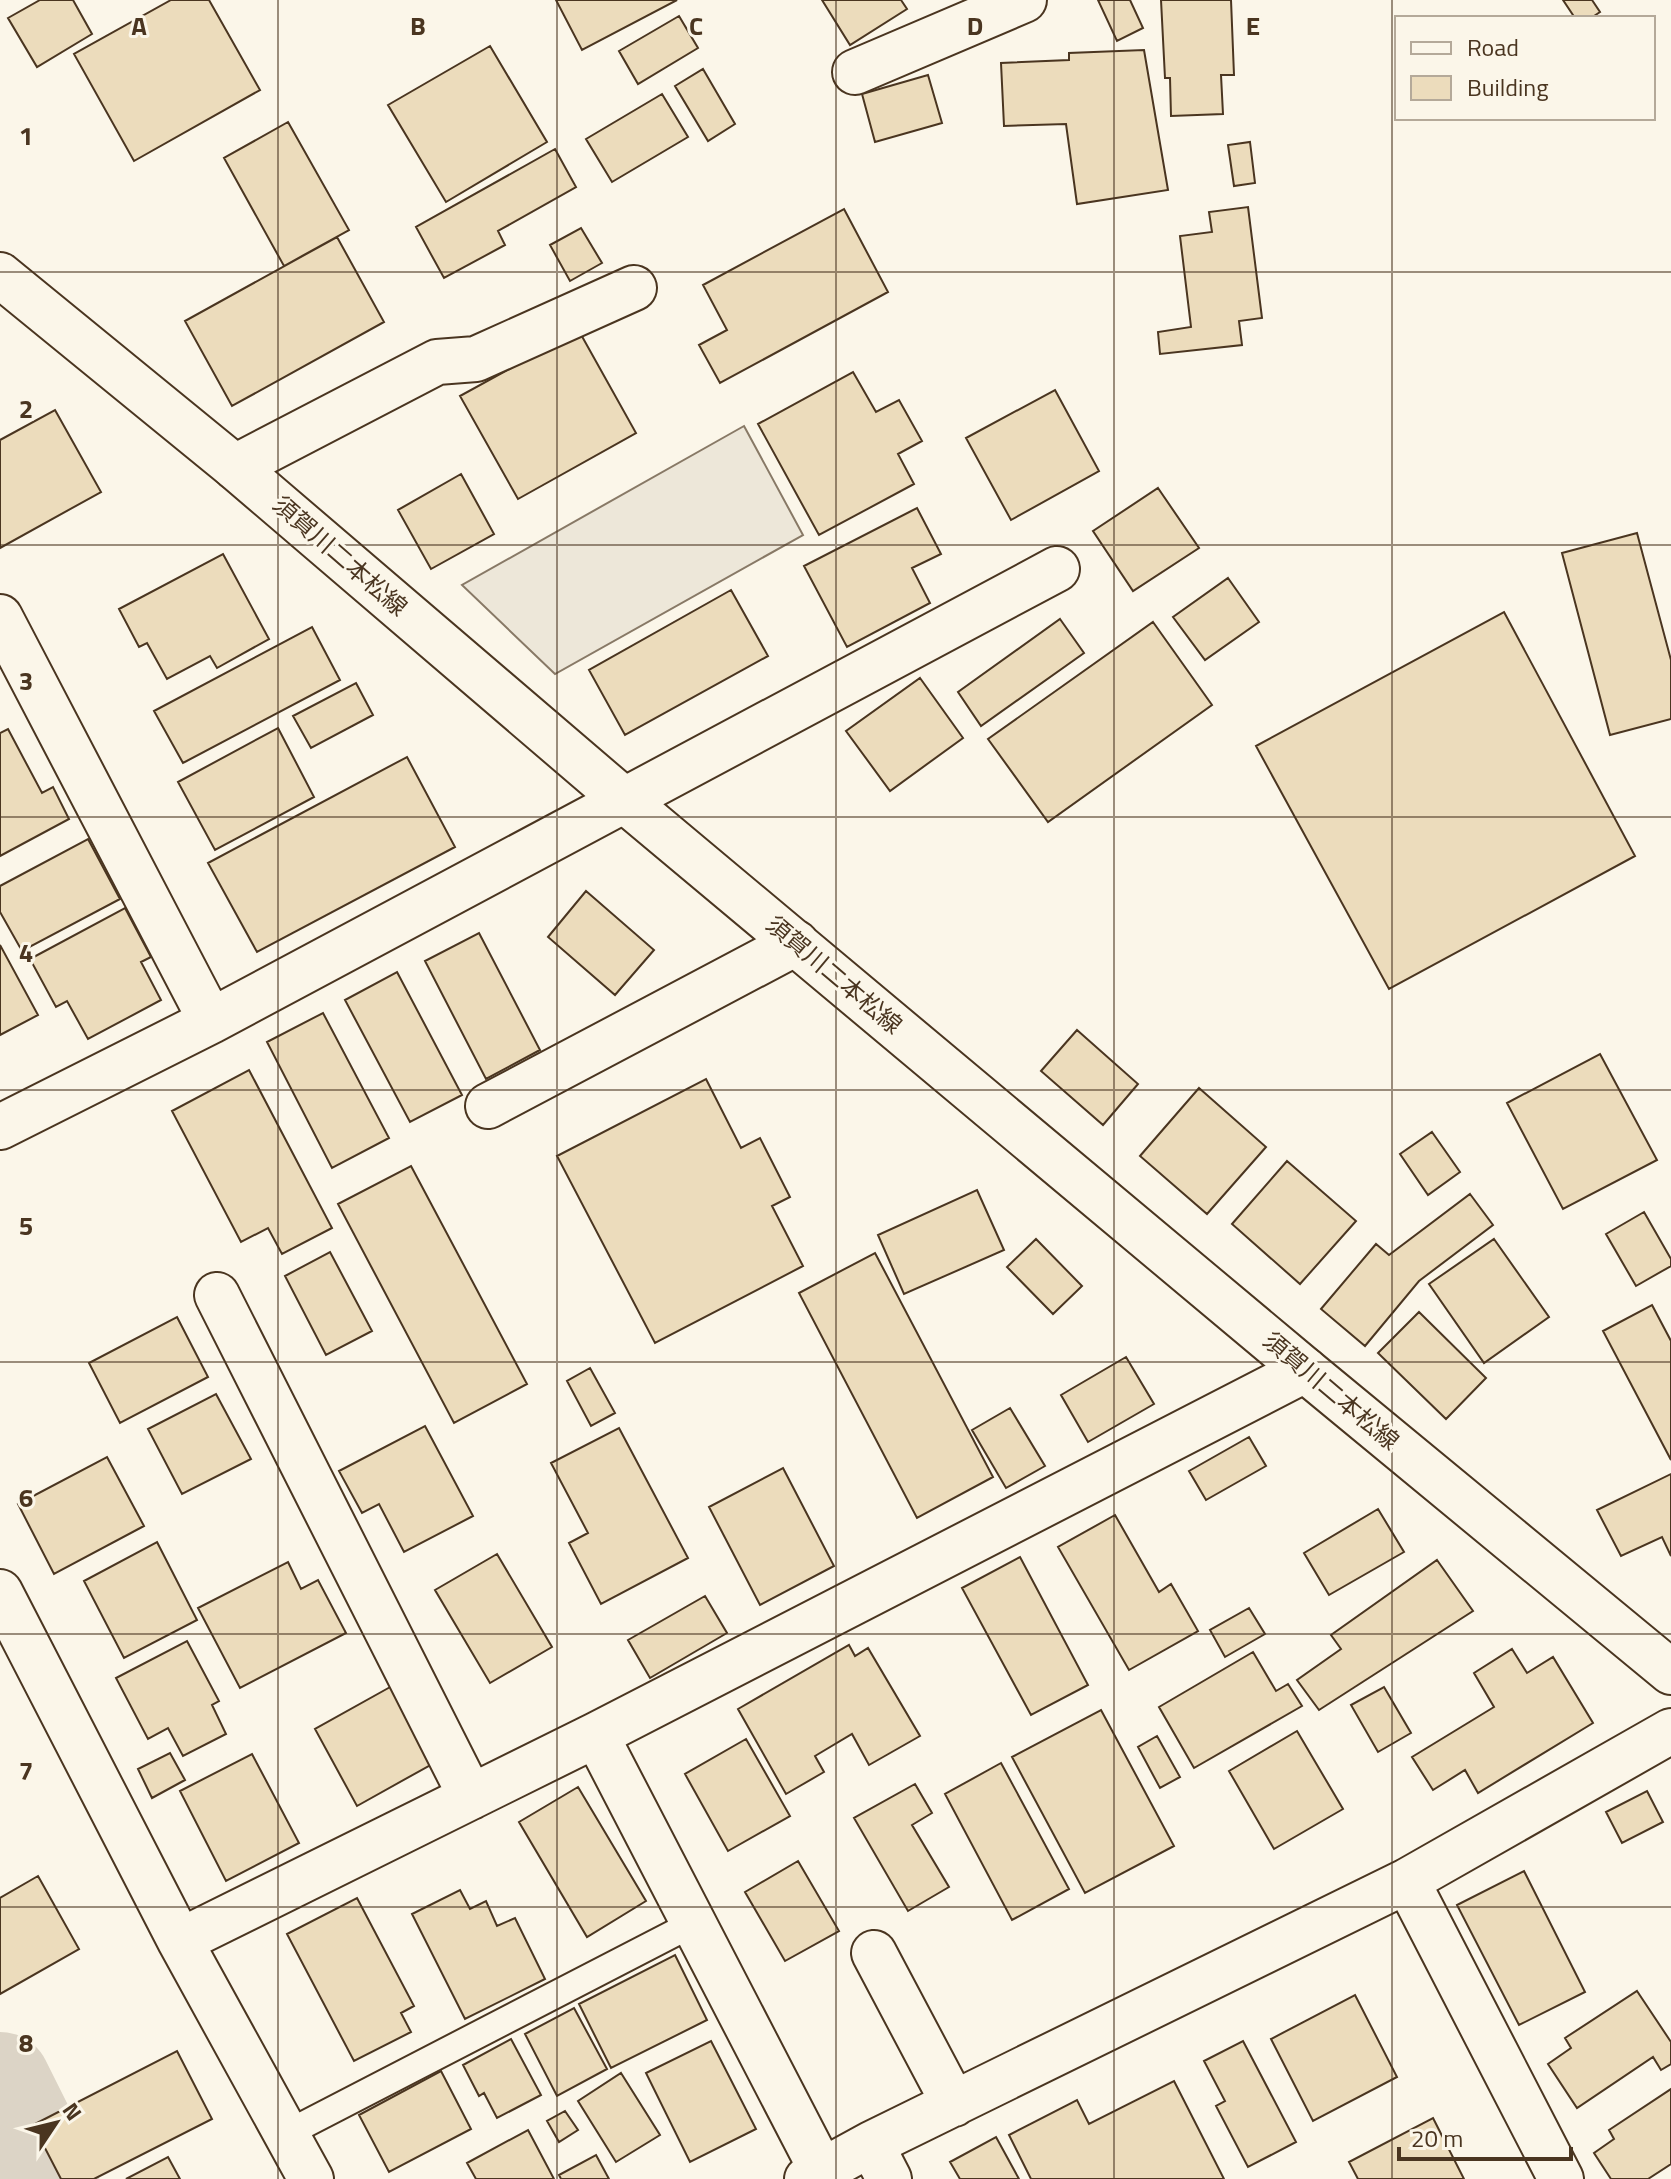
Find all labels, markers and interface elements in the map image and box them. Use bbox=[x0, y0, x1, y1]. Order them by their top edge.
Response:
text: A bbox=[131, 6, 147, 45]
text: B bbox=[410, 6, 426, 45]
text: C bbox=[689, 6, 703, 45]
text: D bbox=[967, 6, 983, 45]
text: E bbox=[1246, 6, 1260, 45]
legend bbox=[1395, 16, 1655, 120]
text: Road bbox=[1467, 29, 1519, 65]
text: Building bbox=[1467, 69, 1549, 105]
text: 1 bbox=[19, 116, 33, 155]
text: 2 bbox=[19, 389, 33, 428]
street label: 須賀川二本松線 bbox=[265, 487, 416, 624]
text: 3 bbox=[19, 661, 33, 700]
street label: 須賀川二本松線 bbox=[759, 906, 911, 1042]
text: 4 bbox=[19, 933, 33, 972]
text: 5 bbox=[19, 1206, 33, 1245]
street label: 須賀川二本松線 bbox=[1256, 1322, 1408, 1458]
text: 6 bbox=[19, 1478, 33, 1517]
text: 7 bbox=[19, 1751, 33, 1790]
text: 8 bbox=[19, 2023, 33, 2062]
north arrow bbox=[16, 2083, 96, 2163]
text: N bbox=[54, 2096, 91, 2128]
scale bar bbox=[1399, 2111, 1571, 2161]
text: 20 m bbox=[1411, 2120, 1463, 2156]

